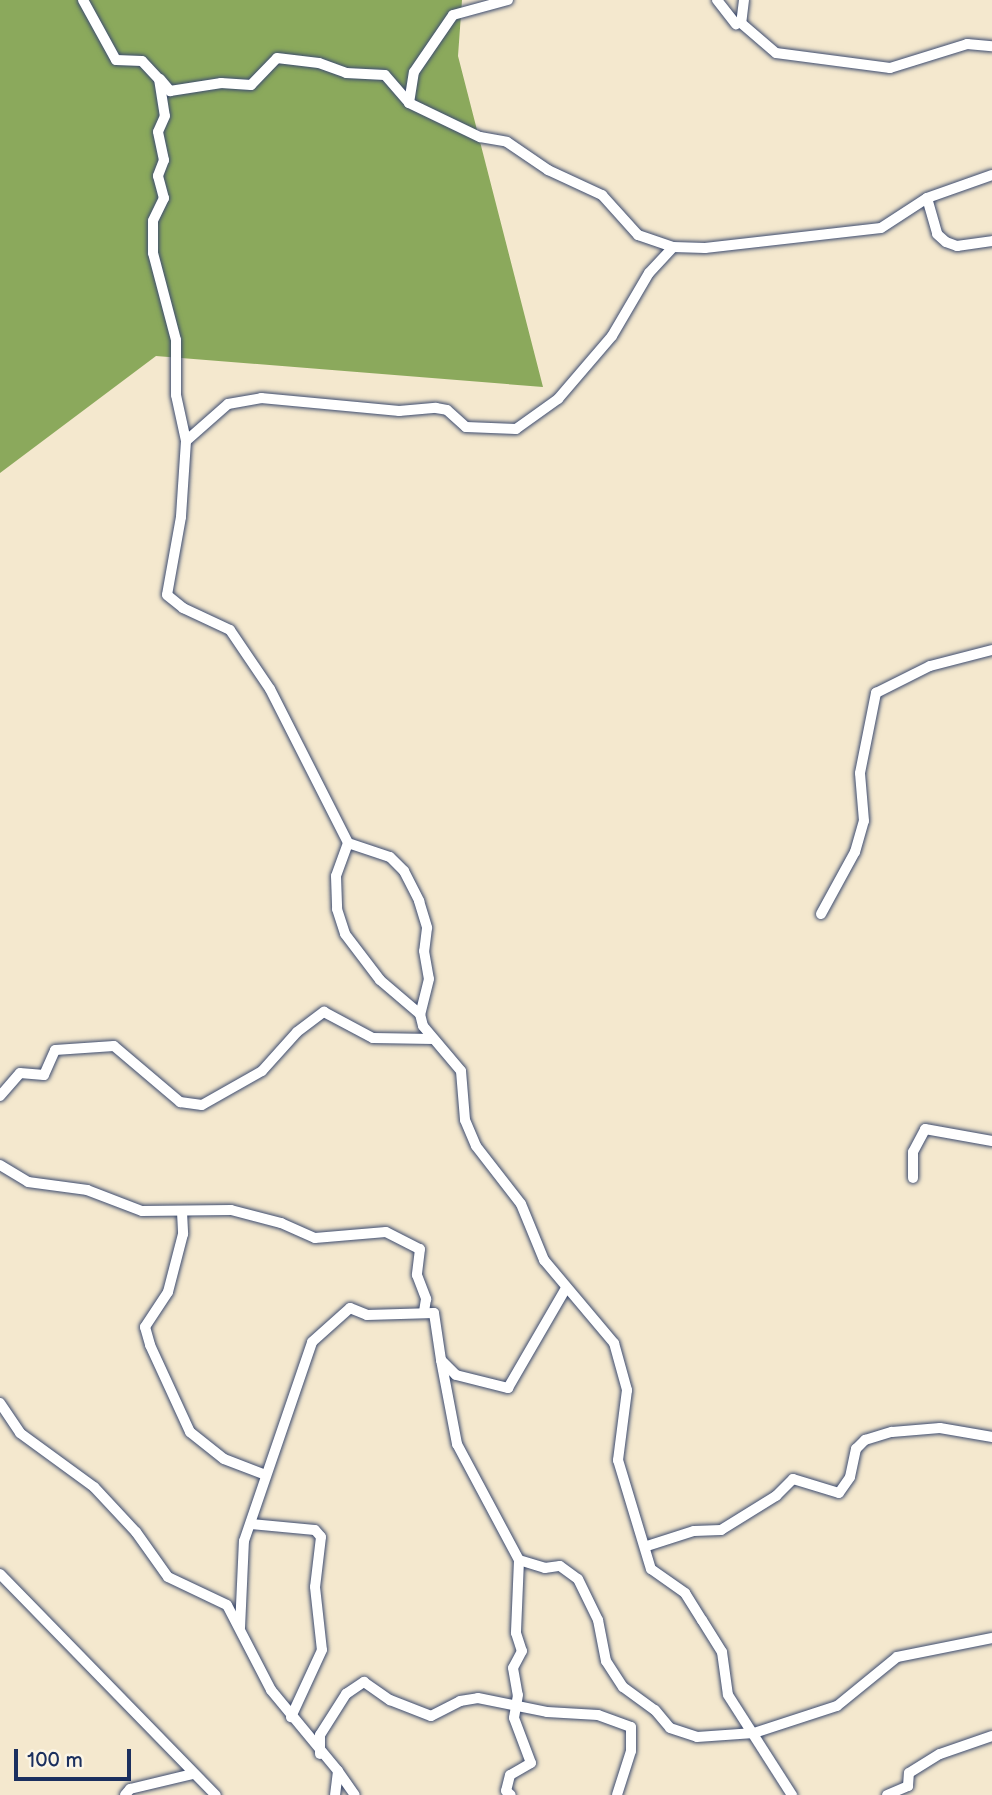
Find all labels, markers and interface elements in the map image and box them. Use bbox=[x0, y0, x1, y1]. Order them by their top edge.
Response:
scale bar bbox=[18, 1736, 135, 1780]
text: 100 m bbox=[27, 1748, 83, 1773]

